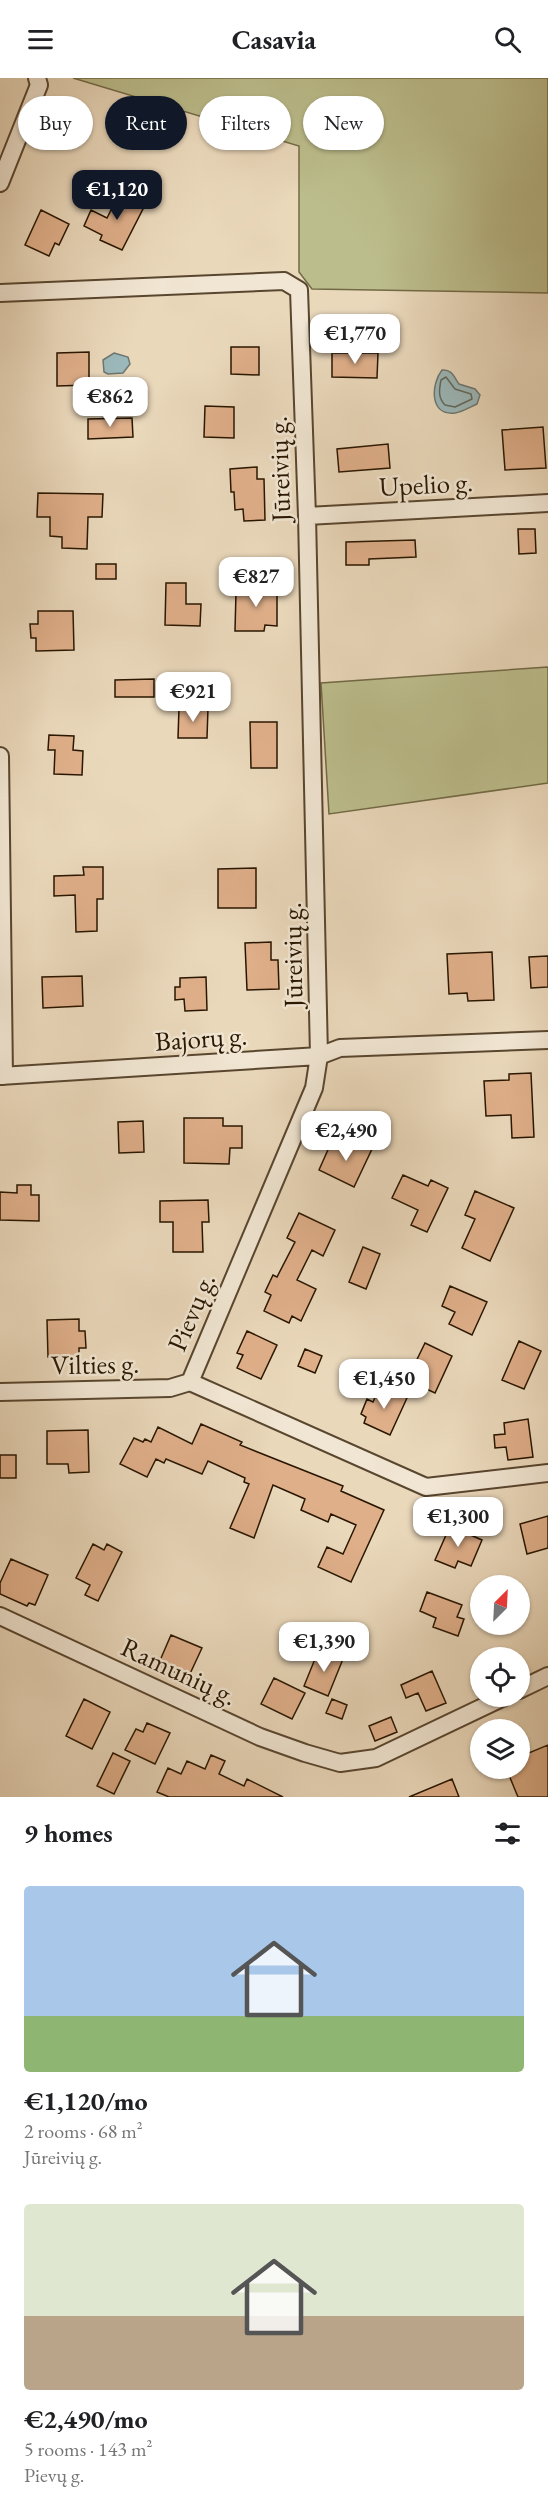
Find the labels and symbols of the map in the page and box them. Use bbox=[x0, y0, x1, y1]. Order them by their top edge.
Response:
pin: €1,120 bbox=[68, 170, 166, 221]
pin: €1,770 bbox=[306, 314, 404, 365]
pin: €862 bbox=[74, 377, 146, 428]
street label: Jūreivių g. bbox=[260, 416, 298, 524]
street label: Upelio g. bbox=[378, 464, 474, 504]
pin: €827 bbox=[220, 557, 292, 608]
pin: €921 bbox=[157, 672, 229, 723]
street label: Jūreivių g. bbox=[274, 902, 310, 1010]
street label: Bajorų g. bbox=[154, 1017, 248, 1059]
pin: €2,490 bbox=[297, 1111, 395, 1162]
street label: Pievų g. bbox=[159, 1268, 223, 1356]
street label: Vilties g. bbox=[50, 1346, 140, 1382]
pin: €1,450 bbox=[335, 1359, 433, 1410]
pin: €1,300 bbox=[409, 1497, 507, 1548]
north arrow bbox=[470, 1575, 530, 1635]
pin: €1,390 bbox=[275, 1622, 373, 1673]
street label: Ramunių g. bbox=[116, 1629, 242, 1713]

